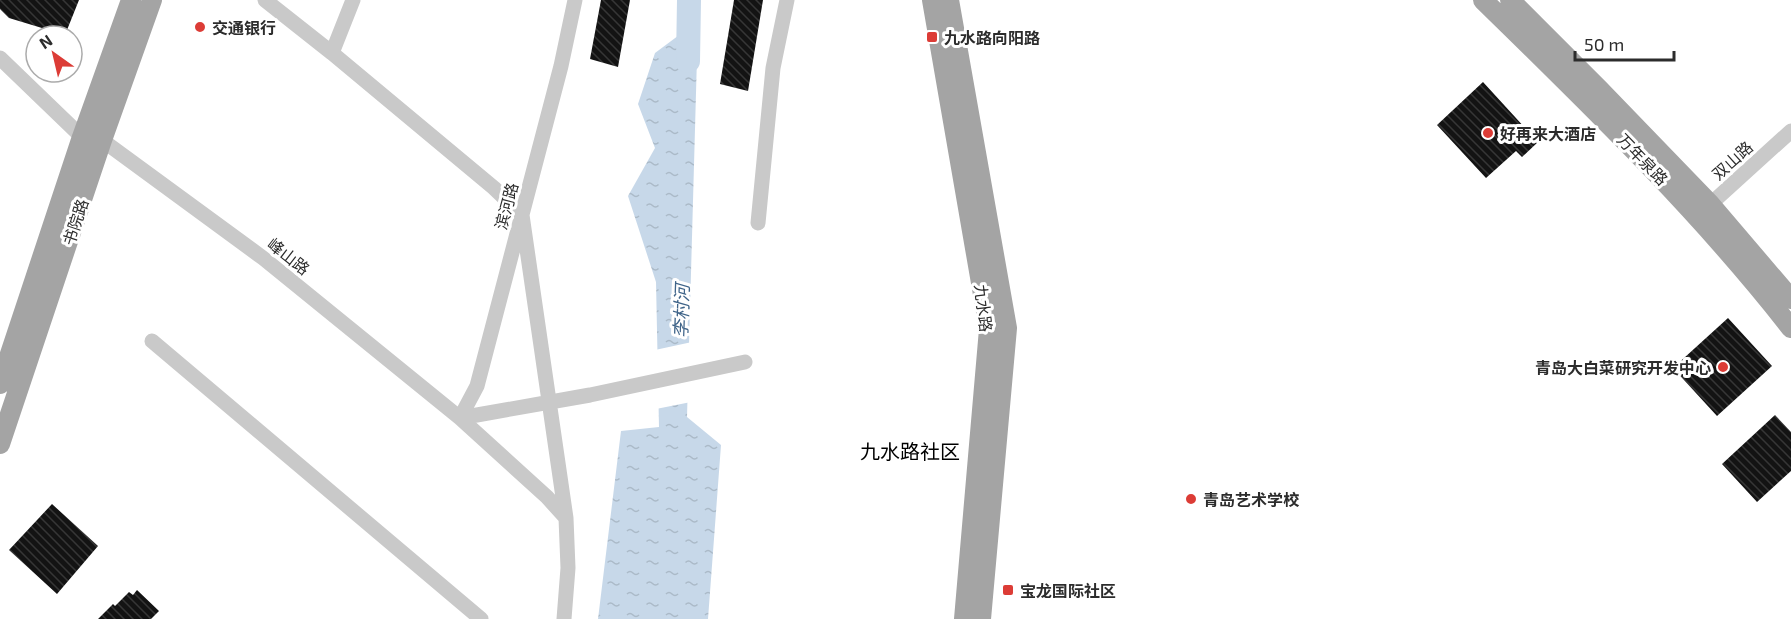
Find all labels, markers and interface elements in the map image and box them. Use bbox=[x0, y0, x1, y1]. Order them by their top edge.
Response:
place label: 交通银行 bbox=[212, 18, 276, 37]
marker: 交通银行 bbox=[193, 20, 207, 34]
north arrow bbox=[24, 24, 84, 84]
scale bar bbox=[1575, 24, 1674, 62]
place label: 九水路向阳路 bbox=[944, 28, 1040, 47]
text: N bbox=[35, 30, 55, 52]
marker: 九水路向阳路 bbox=[925, 30, 939, 44]
text: 50 m bbox=[1584, 33, 1624, 55]
place label: 好再来大酒店 bbox=[1500, 124, 1596, 143]
marker: 好再来大酒店 bbox=[1481, 126, 1495, 140]
street label: 万年泉路 bbox=[1614, 129, 1672, 189]
street label: 双山路 bbox=[1708, 137, 1756, 183]
street label: 滨河路 bbox=[491, 180, 521, 232]
street label: 书院路 bbox=[59, 196, 91, 248]
street label: 峰山路 bbox=[264, 234, 314, 278]
water label: 李村河 bbox=[669, 281, 693, 338]
street label: 九水路 bbox=[972, 283, 996, 333]
place label: 青岛大白菜研究开发中心 bbox=[1535, 358, 1711, 377]
marker: 青岛大白菜研究开发中心 bbox=[1716, 360, 1730, 374]
district label: 九水路社区 bbox=[860, 439, 960, 463]
place label: 青岛艺术学校 bbox=[1203, 490, 1300, 509]
marker: 青岛艺术学校 bbox=[1184, 492, 1198, 506]
place label: 宝龙国际社区 bbox=[1020, 581, 1116, 600]
marker: 宝龙国际社区 bbox=[1001, 583, 1015, 597]

